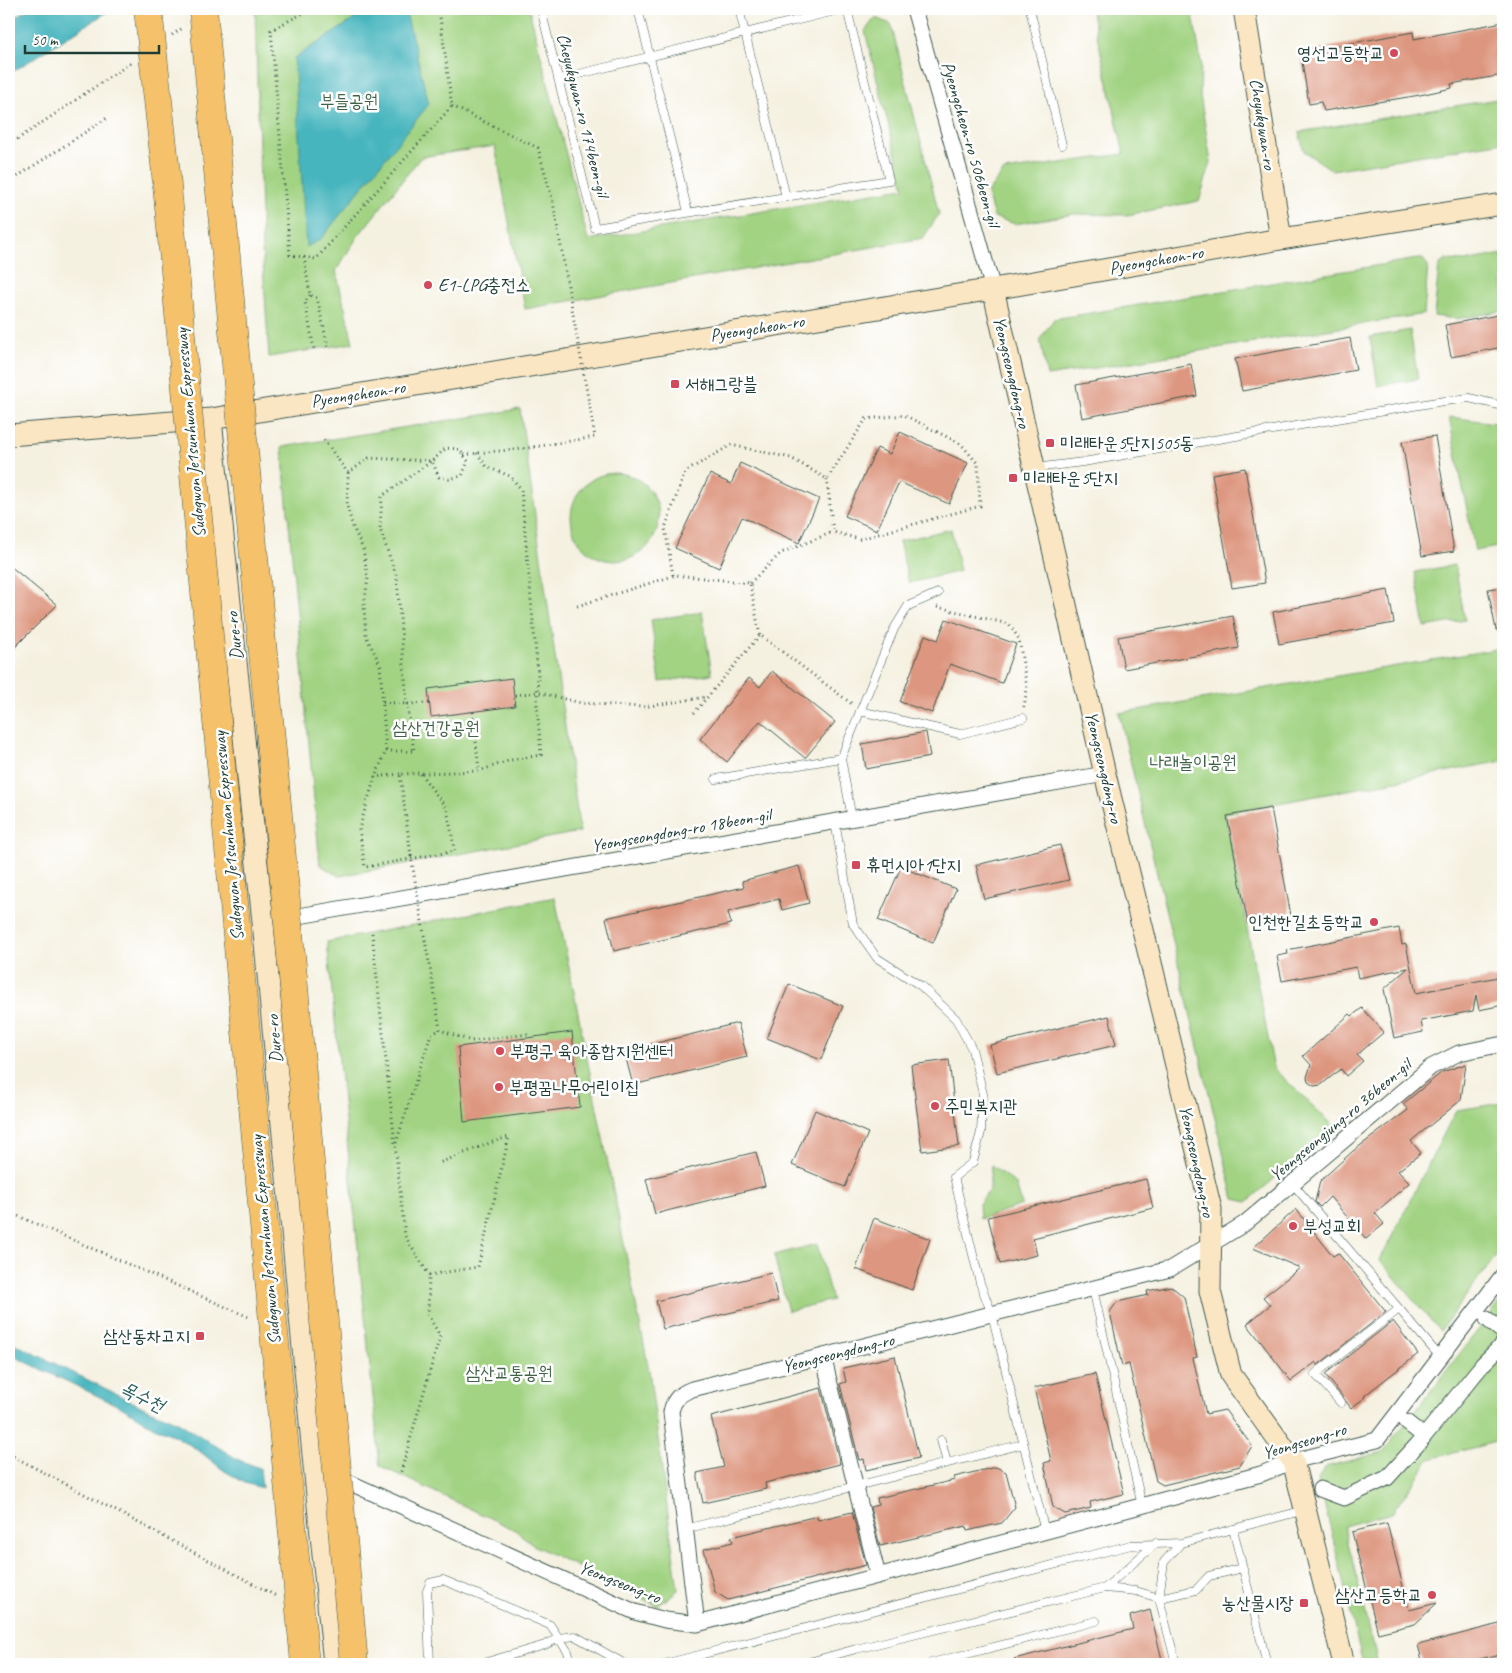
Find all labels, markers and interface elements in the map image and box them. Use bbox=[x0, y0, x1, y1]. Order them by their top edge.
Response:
scale bar bbox=[25, 22, 159, 54]
text: 50 m bbox=[32, 31, 59, 50]
street label: Cheyukgwan-ro 174beon-gil bbox=[552, 31, 615, 202]
place label: 영선고등학교 bbox=[1297, 42, 1384, 64]
marker: 영선고등학교 bbox=[1388, 47, 1400, 59]
street label: Pyeongcheon-ro 506beon-gil bbox=[937, 59, 1006, 232]
street label: Cheyukgwan-ro bbox=[1245, 77, 1281, 173]
park label: 부들공원 bbox=[320, 90, 378, 112]
street label: Pyeongcheon-ro bbox=[1107, 241, 1206, 279]
place label: E1-LPG충전소 bbox=[438, 274, 530, 296]
marker: E1-LPG충전소 bbox=[422, 279, 434, 291]
street label: Pyeongcheon-ro bbox=[708, 309, 807, 346]
street label: Yeongseongdong-ro bbox=[988, 314, 1036, 432]
street label: Sudogwon Je1sunhwan Expressway bbox=[170, 326, 210, 539]
place label: 서해그랑블 bbox=[685, 373, 757, 395]
street label: Pyeongcheon-ro bbox=[309, 375, 408, 412]
marker: 서해그랑블 bbox=[669, 378, 681, 390]
place label: 미래타운5단지505동 bbox=[1060, 432, 1194, 454]
marker: 미래타운5단지505동 bbox=[1044, 437, 1056, 449]
place label: 미래타운5단지 bbox=[1023, 467, 1118, 489]
marker: 미래타운5단지 bbox=[1007, 472, 1019, 484]
street label: Dure-ro bbox=[220, 609, 247, 661]
street label: Yeongseongdong-ro bbox=[1080, 709, 1128, 827]
park label: 삼산건강공원 bbox=[393, 717, 479, 739]
street label: Sudogwon Je1sunhwan Expressway bbox=[208, 729, 248, 942]
park label: 나래놀이공원 bbox=[1150, 751, 1236, 773]
street label: Yeongseongdong-ro 18beon-gil bbox=[590, 803, 775, 857]
place label: 휴먼시아1단지 bbox=[866, 854, 961, 876]
marker: 휴먼시아1단지 bbox=[850, 859, 862, 871]
place label: 인천한길초등학교 bbox=[1248, 911, 1364, 933]
marker: 인천한길초등학교 bbox=[1368, 916, 1380, 928]
street label: Dure-ro bbox=[261, 1012, 287, 1064]
place label: 부평구 육아종합지원센터 bbox=[510, 1040, 674, 1062]
marker: 부평구 육아종합지원센터 bbox=[494, 1045, 506, 1057]
street label: Yeongseongjung-ro 36beon-gil bbox=[1265, 1052, 1418, 1186]
place label: 부평꿈나무어린이집 bbox=[509, 1076, 639, 1098]
marker: 부평꿈나무어린이집 bbox=[493, 1081, 505, 1093]
place label: 주민복지관 bbox=[945, 1095, 1017, 1117]
marker: 주민복지관 bbox=[929, 1100, 941, 1112]
street label: Yeongseongdong-ro bbox=[1174, 1103, 1220, 1221]
street label: Sudogwon Je1sunhwan Expressway bbox=[245, 1133, 285, 1346]
place label: 부성교회 bbox=[1303, 1215, 1361, 1237]
marker: 부성교회 bbox=[1287, 1220, 1299, 1232]
place label: 삼산동차고지 bbox=[103, 1325, 190, 1347]
street label: Yeongseongdong-ro bbox=[780, 1328, 898, 1377]
marker: 삼산동차고지 bbox=[194, 1330, 206, 1342]
park label: 삼산교통공원 bbox=[466, 1362, 552, 1384]
water label: 목수천 bbox=[117, 1376, 170, 1418]
street label: Yeongseong-ro bbox=[1260, 1417, 1350, 1464]
street label: Yeongseong-ro bbox=[576, 1556, 666, 1609]
place label: 삼산고등학교 bbox=[1335, 1584, 1422, 1606]
marker: 삼산고등학교 bbox=[1426, 1589, 1438, 1601]
place label: 농산물시장 bbox=[1222, 1592, 1294, 1614]
marker: 농산물시장 bbox=[1298, 1597, 1310, 1609]

